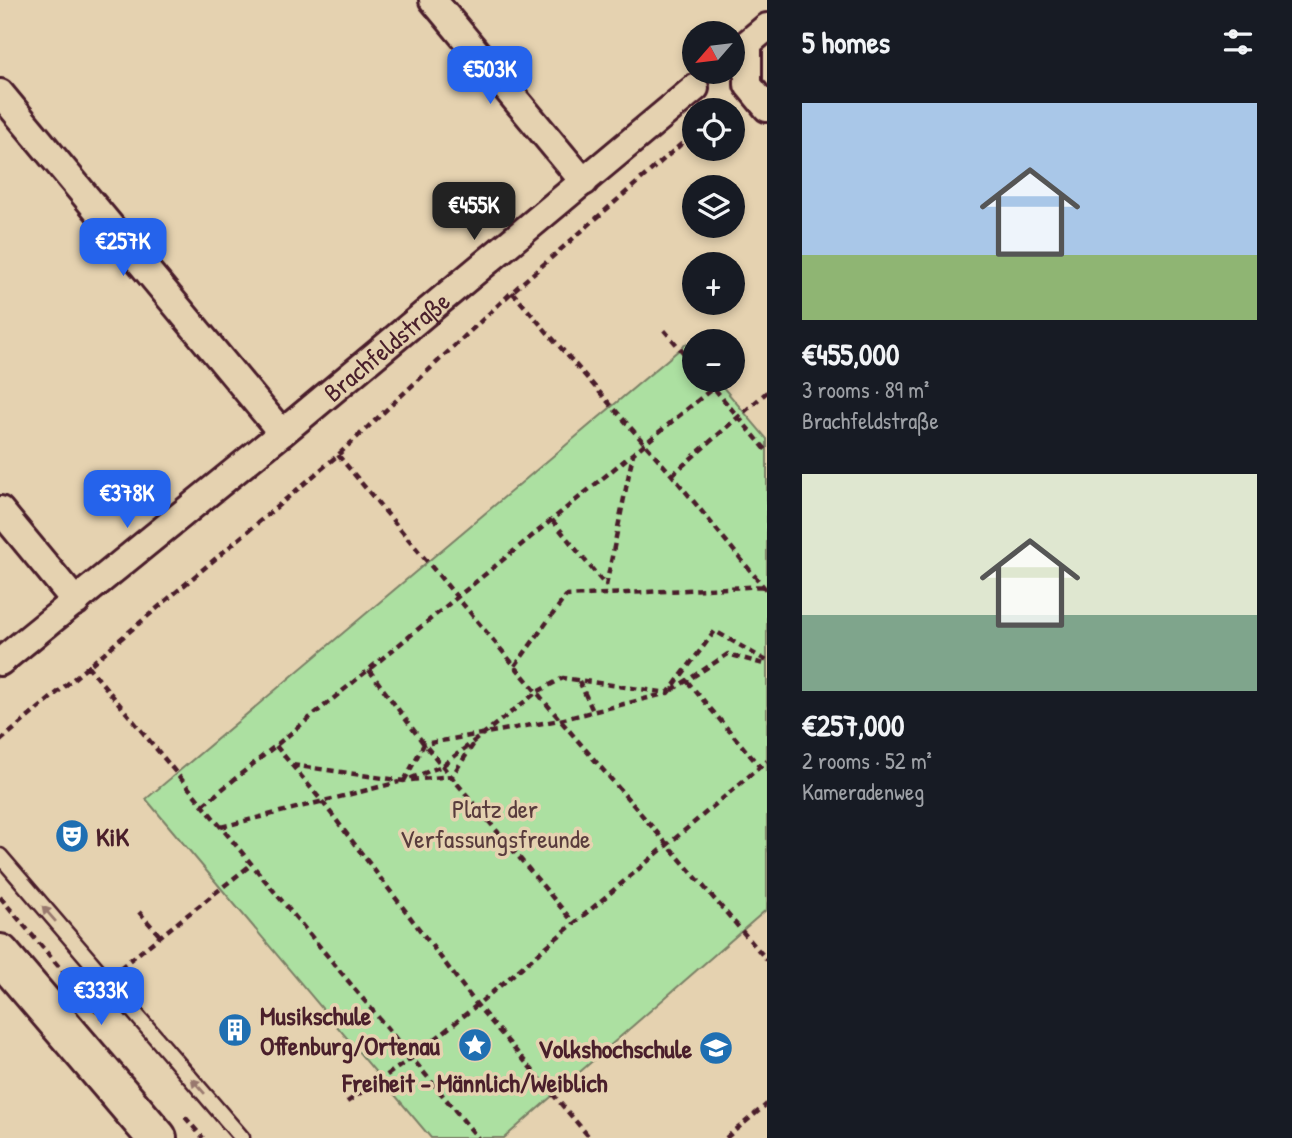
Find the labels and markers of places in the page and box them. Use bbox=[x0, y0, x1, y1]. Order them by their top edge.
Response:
pin: €503K bbox=[441, 46, 539, 106]
pin: €455K bbox=[425, 182, 523, 242]
pin: €257K bbox=[74, 218, 172, 278]
pin: €378K bbox=[78, 470, 176, 530]
theatre icon: KiK bbox=[53, 817, 91, 855]
place label: KiK bbox=[96, 819, 129, 854]
pin: €333K bbox=[52, 968, 150, 1027]
place label: Musikschule Offenburg/Ortenau bbox=[260, 998, 441, 1064]
building icon: Musikschule Offenburg/Ortenau bbox=[216, 1011, 254, 1049]
place icon: Freiheit - Männlich/Weiblich bbox=[456, 1026, 494, 1064]
school or university icon: Volkshochschule bbox=[697, 1029, 735, 1067]
place label: Volkshochschule bbox=[538, 1031, 693, 1066]
place label: Freiheit - Männlich/Weiblich bbox=[342, 1065, 608, 1100]

